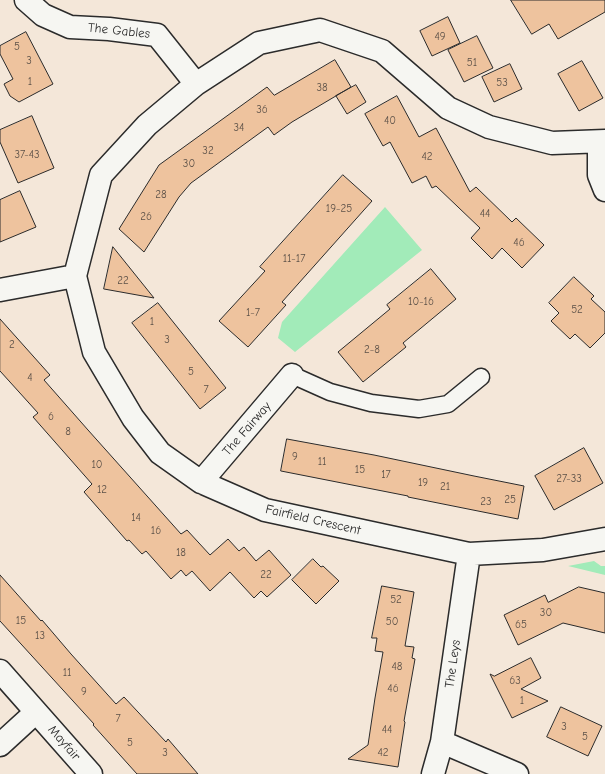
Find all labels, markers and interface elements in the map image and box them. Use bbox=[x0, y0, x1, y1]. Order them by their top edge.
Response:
street label: The Gables bbox=[87, 20, 151, 42]
house number: 49 bbox=[434, 30, 446, 44]
house number: 5 bbox=[14, 40, 20, 54]
house number: 3 bbox=[26, 54, 32, 68]
house number: 51 bbox=[467, 56, 477, 70]
house number: 1 bbox=[28, 75, 32, 89]
house number: 53 bbox=[496, 76, 508, 90]
house number: 38 bbox=[316, 81, 328, 95]
house number: 36 bbox=[256, 103, 268, 117]
house number: 40 bbox=[384, 114, 396, 128]
house number: 34 bbox=[234, 121, 244, 135]
house number: 32 bbox=[202, 144, 214, 158]
house number: 37-43 bbox=[14, 148, 40, 162]
house number: 42 bbox=[421, 150, 433, 164]
house number: 30 bbox=[183, 157, 195, 171]
house number: 28 bbox=[155, 188, 167, 202]
house number: 19-25 bbox=[326, 202, 352, 216]
house number: 44 bbox=[480, 207, 490, 221]
house number: 26 bbox=[140, 210, 152, 224]
house number: 46 bbox=[513, 236, 525, 250]
house number: 11-17 bbox=[283, 252, 305, 266]
house number: 22 bbox=[117, 274, 129, 288]
house number: 10-16 bbox=[408, 295, 434, 309]
house number: 52 bbox=[571, 303, 583, 317]
house number: 1-7 bbox=[246, 306, 260, 320]
house number: 1 bbox=[150, 315, 154, 329]
house number: 3 bbox=[164, 333, 170, 347]
house number: 2 bbox=[9, 338, 15, 352]
house number: 2-8 bbox=[364, 343, 380, 357]
house number: 5 bbox=[188, 365, 194, 379]
house number: 4 bbox=[27, 371, 33, 385]
house number: 7 bbox=[203, 383, 209, 397]
street label: The Fairway bbox=[219, 399, 275, 459]
house number: 6 bbox=[48, 410, 54, 424]
house number: 8 bbox=[65, 425, 71, 439]
house number: 9 bbox=[292, 450, 298, 464]
house number: 11 bbox=[318, 455, 326, 469]
house number: 10 bbox=[91, 458, 103, 472]
house number: 15 bbox=[355, 463, 365, 477]
house number: 17 bbox=[381, 468, 391, 482]
house number: 27-33 bbox=[556, 472, 582, 486]
house number: 19 bbox=[418, 476, 428, 490]
house number: 21 bbox=[440, 480, 450, 494]
house number: 12 bbox=[97, 483, 107, 497]
house number: 25 bbox=[504, 493, 516, 507]
house number: 23 bbox=[480, 495, 492, 509]
street label: Fairfield Crescent bbox=[264, 501, 362, 539]
house number: 14 bbox=[131, 511, 141, 525]
house number: 16 bbox=[151, 524, 161, 538]
house number: 18 bbox=[176, 546, 186, 560]
house number: 22 bbox=[260, 568, 272, 582]
house number: 52 bbox=[390, 593, 402, 607]
house number: 30 bbox=[540, 606, 552, 620]
house number: 15 bbox=[16, 614, 26, 628]
house number: 50 bbox=[386, 615, 398, 629]
house number: 65 bbox=[515, 618, 527, 632]
house number: 13 bbox=[35, 629, 45, 643]
street label: The Leys bbox=[442, 639, 464, 689]
house number: 48 bbox=[392, 660, 402, 674]
house number: 11 bbox=[63, 666, 71, 680]
house number: 63 bbox=[509, 674, 521, 688]
house number: 46 bbox=[387, 682, 399, 696]
house number: 9 bbox=[81, 685, 87, 699]
house number: 1 bbox=[520, 694, 524, 708]
house number: 7 bbox=[115, 712, 121, 726]
house number: 3 bbox=[561, 720, 567, 734]
street label: Mayfair bbox=[44, 722, 84, 764]
house number: 44 bbox=[382, 723, 392, 737]
house number: 5 bbox=[582, 730, 588, 744]
house number: 5 bbox=[127, 736, 133, 750]
house number: 3 bbox=[162, 746, 168, 760]
house number: 42 bbox=[377, 746, 389, 760]

